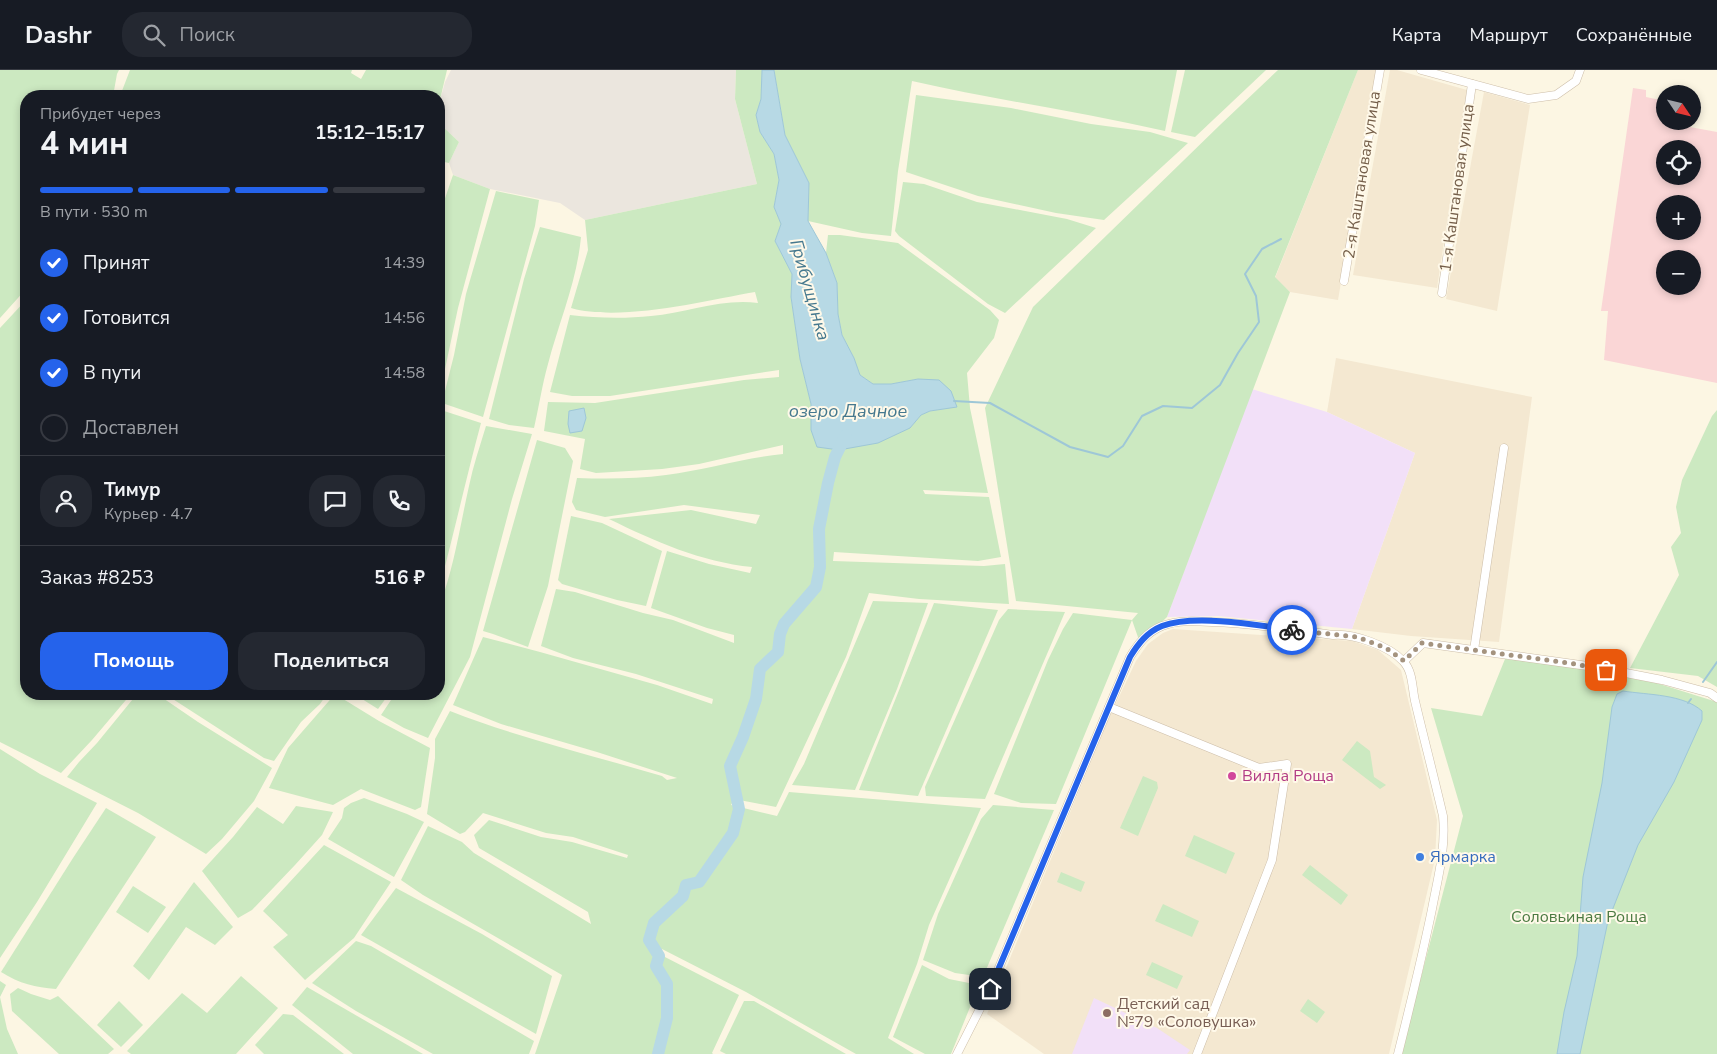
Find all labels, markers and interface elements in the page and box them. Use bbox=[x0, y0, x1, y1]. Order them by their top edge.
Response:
search box bbox=[122, 12, 472, 57]
text: Dashr bbox=[25, 19, 92, 51]
icon: search bbox=[140, 21, 168, 49]
text: Поиск bbox=[180, 22, 235, 48]
text: Карта bbox=[1392, 23, 1442, 47]
text: Маршрут bbox=[1470, 23, 1548, 47]
text: Сохранённые bbox=[1576, 23, 1692, 47]
north arrow bbox=[1656, 85, 1701, 130]
map controls bbox=[1656, 85, 1701, 295]
street label: 2-я Каштановая улица bbox=[1338, 89, 1386, 261]
street label: 1-я Каштановая улица bbox=[1434, 102, 1480, 274]
text: Прибудет через bbox=[40, 103, 161, 125]
text: 15:12–15:17 bbox=[315, 120, 425, 146]
text: 4 мин bbox=[40, 122, 129, 165]
button: locate bbox=[1656, 140, 1701, 185]
button: + bbox=[1656, 195, 1701, 240]
text: В пути · 530 m bbox=[40, 201, 148, 223]
water label: Грибущинка bbox=[784, 237, 836, 343]
icon: check bbox=[40, 249, 68, 277]
text: Принят bbox=[83, 250, 150, 276]
button: − bbox=[1656, 250, 1701, 295]
text: 14:39 bbox=[383, 252, 425, 274]
icon: check bbox=[40, 304, 68, 332]
text: Готовится bbox=[83, 305, 170, 331]
text: 14:56 bbox=[383, 307, 425, 329]
icon: check bbox=[40, 359, 68, 387]
text: В пути bbox=[83, 360, 141, 386]
text: 14:58 bbox=[383, 362, 425, 384]
water label: озеро Дачное bbox=[789, 399, 908, 423]
text: Доставлен bbox=[83, 415, 179, 441]
button: person bbox=[40, 475, 92, 527]
button: chat bbox=[309, 475, 361, 527]
button: phone bbox=[373, 475, 425, 527]
text: Тимур bbox=[104, 477, 161, 503]
text: Курьер · 4.7 bbox=[104, 503, 193, 525]
text: Заказ #8253 bbox=[40, 565, 154, 591]
text: 516 ₽ bbox=[374, 565, 425, 591]
courier bbox=[1267, 605, 1317, 655]
icon: bike bbox=[1278, 616, 1306, 644]
button: Помощь bbox=[40, 632, 228, 690]
button: Поделиться bbox=[238, 632, 425, 690]
pin bbox=[1585, 649, 1627, 691]
icon: bag bbox=[1592, 656, 1620, 684]
place label: Вилла Роща bbox=[1242, 765, 1334, 787]
marker: Вилла Роща bbox=[1226, 770, 1238, 782]
place label: Ярмарка bbox=[1430, 846, 1496, 868]
marker: Ярмарка bbox=[1414, 851, 1426, 863]
park label: Соловьиная Роща bbox=[1511, 906, 1647, 928]
pin bbox=[969, 968, 1011, 1010]
icon: home bbox=[976, 975, 1004, 1003]
place label: Детский сад №79 «Соловушка» bbox=[1117, 993, 1256, 1033]
marker: Детский сад №79 «Соловушка» bbox=[1101, 1007, 1113, 1019]

